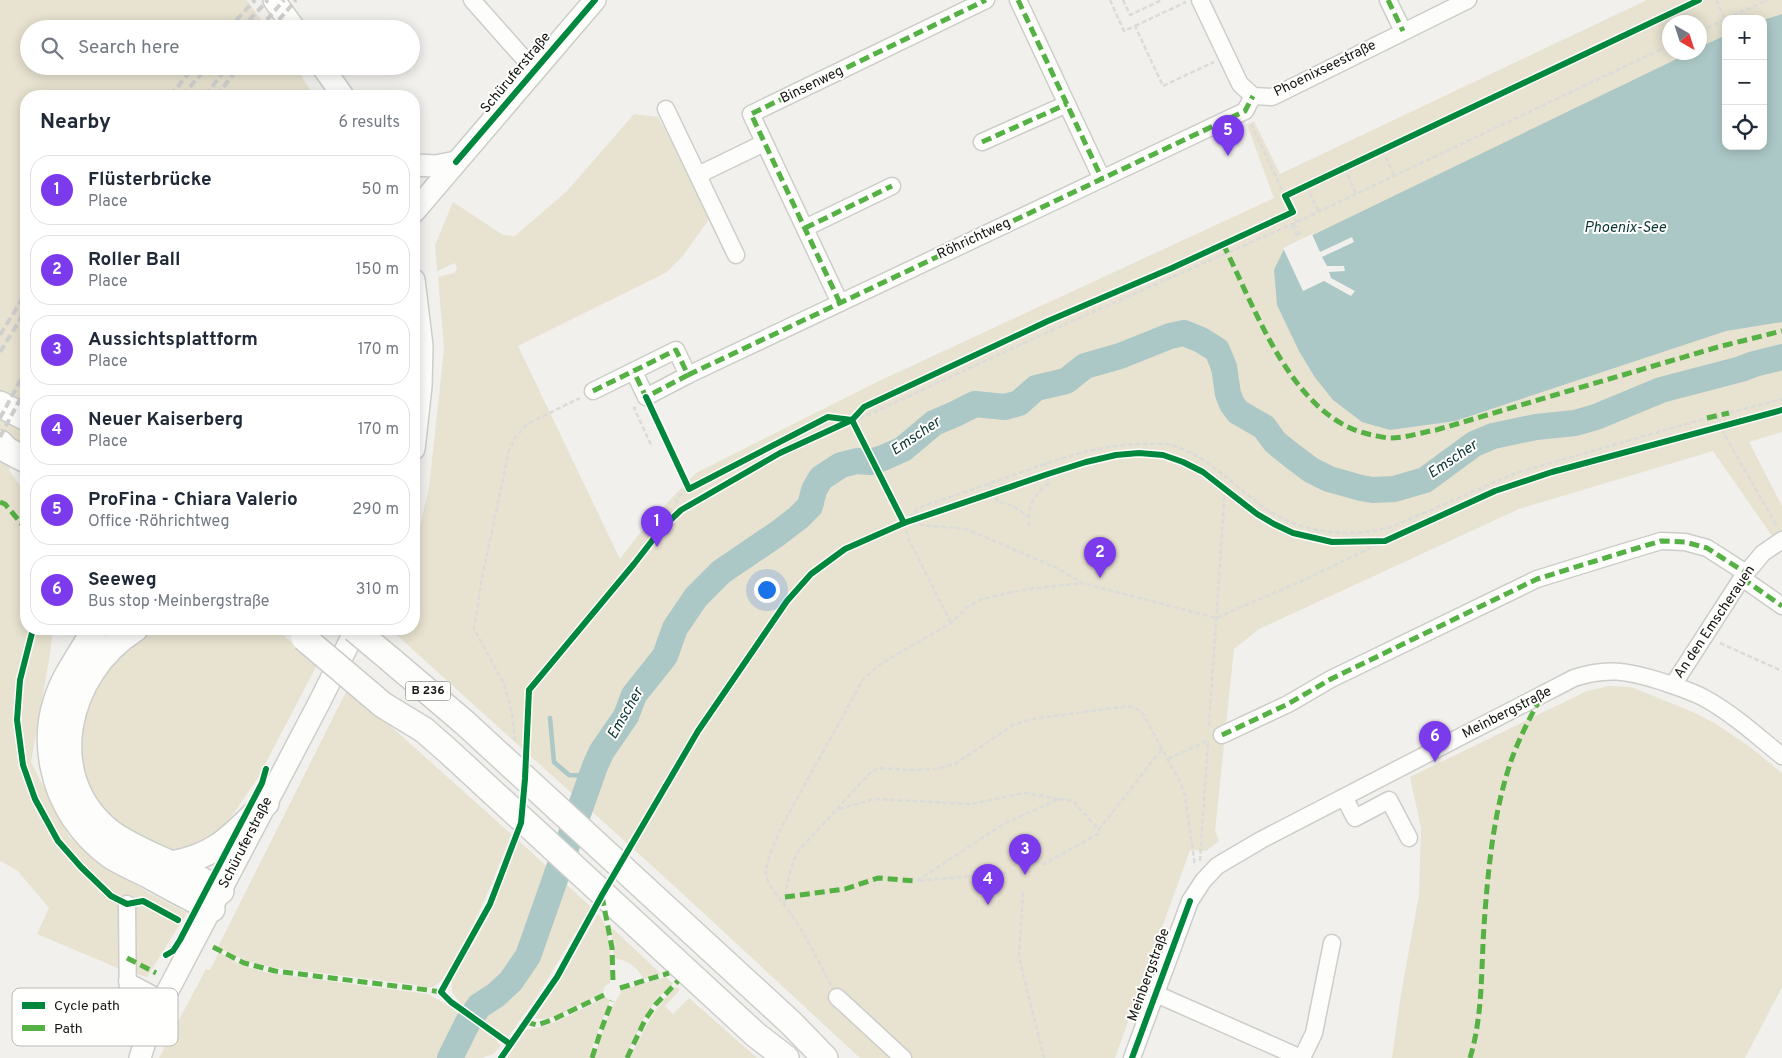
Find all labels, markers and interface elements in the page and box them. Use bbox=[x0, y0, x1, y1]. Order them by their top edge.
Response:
north arrow bbox=[1662, 15, 1707, 60]
map controls bbox=[1722, 15, 1767, 150]
button: + bbox=[1722, 15, 1767, 60]
search box bbox=[20, 20, 420, 75]
street label: Schüruferstraße bbox=[477, 29, 555, 117]
icon: search bbox=[38, 34, 66, 62]
text: Search here bbox=[78, 36, 180, 60]
street label: Phoenixseestraße bbox=[1271, 37, 1379, 101]
button: − bbox=[1722, 60, 1767, 105]
street label: Binsenweg bbox=[778, 62, 846, 108]
button: locate bbox=[1722, 105, 1767, 150]
text: Nearby bbox=[40, 109, 111, 136]
text: 6 results bbox=[338, 113, 400, 133]
pin: 5 bbox=[1212, 115, 1244, 156]
text: Flüsterbrücke bbox=[88, 168, 212, 192]
text: 1 bbox=[54, 180, 60, 200]
text: 50 m bbox=[362, 180, 399, 200]
text: Place bbox=[88, 192, 128, 212]
street label: Röhrichtweg bbox=[934, 215, 1014, 263]
water label: Phoenix-See bbox=[1584, 219, 1666, 238]
text: Roller Ball bbox=[88, 248, 181, 272]
text: 2 bbox=[52, 260, 62, 280]
text: 150 m bbox=[356, 260, 399, 280]
text: Place bbox=[88, 272, 128, 292]
text: Aussichtsplattform bbox=[88, 328, 258, 352]
text: 3 bbox=[52, 340, 62, 360]
text: 170 m bbox=[358, 340, 399, 360]
text: Place bbox=[88, 352, 128, 372]
text: Neuer Kaiserberg bbox=[88, 408, 243, 432]
water label: Emscher bbox=[887, 413, 946, 461]
text: 4 bbox=[52, 420, 62, 440]
text: 170 m bbox=[358, 420, 399, 440]
text: Place bbox=[88, 432, 128, 452]
water label: Emscher bbox=[1424, 436, 1483, 484]
text: ProFina - Chiara Valerio bbox=[88, 488, 298, 512]
text: 5 bbox=[52, 500, 62, 520]
text: 290 m bbox=[352, 500, 399, 520]
pin: 1 bbox=[641, 506, 673, 547]
text: Office · Röhrichtweg bbox=[88, 512, 230, 532]
pin: 2 bbox=[1084, 537, 1116, 578]
street label: An den Emscherauen bbox=[1671, 562, 1759, 682]
text: Seeweg bbox=[88, 568, 157, 592]
your location bbox=[754, 577, 780, 603]
text: 6 bbox=[52, 580, 62, 600]
text: 310 m bbox=[356, 580, 399, 600]
text: Bus stop · Meinbergstraße bbox=[88, 592, 269, 612]
road number: B 236 bbox=[406, 681, 450, 700]
street label: Meinbergstraße bbox=[1460, 683, 1554, 743]
water label: Emscher bbox=[604, 684, 649, 743]
pin: 6 bbox=[1419, 721, 1451, 762]
street label: Schüruferstraße bbox=[216, 794, 276, 892]
pin: 3 bbox=[1009, 834, 1041, 875]
pin: 4 bbox=[972, 864, 1004, 905]
street label: Meinbergstraße bbox=[1124, 926, 1174, 1024]
legend bbox=[12, 988, 178, 1046]
text: Cycle path bbox=[54, 998, 120, 1015]
text: Path bbox=[54, 1021, 83, 1038]

